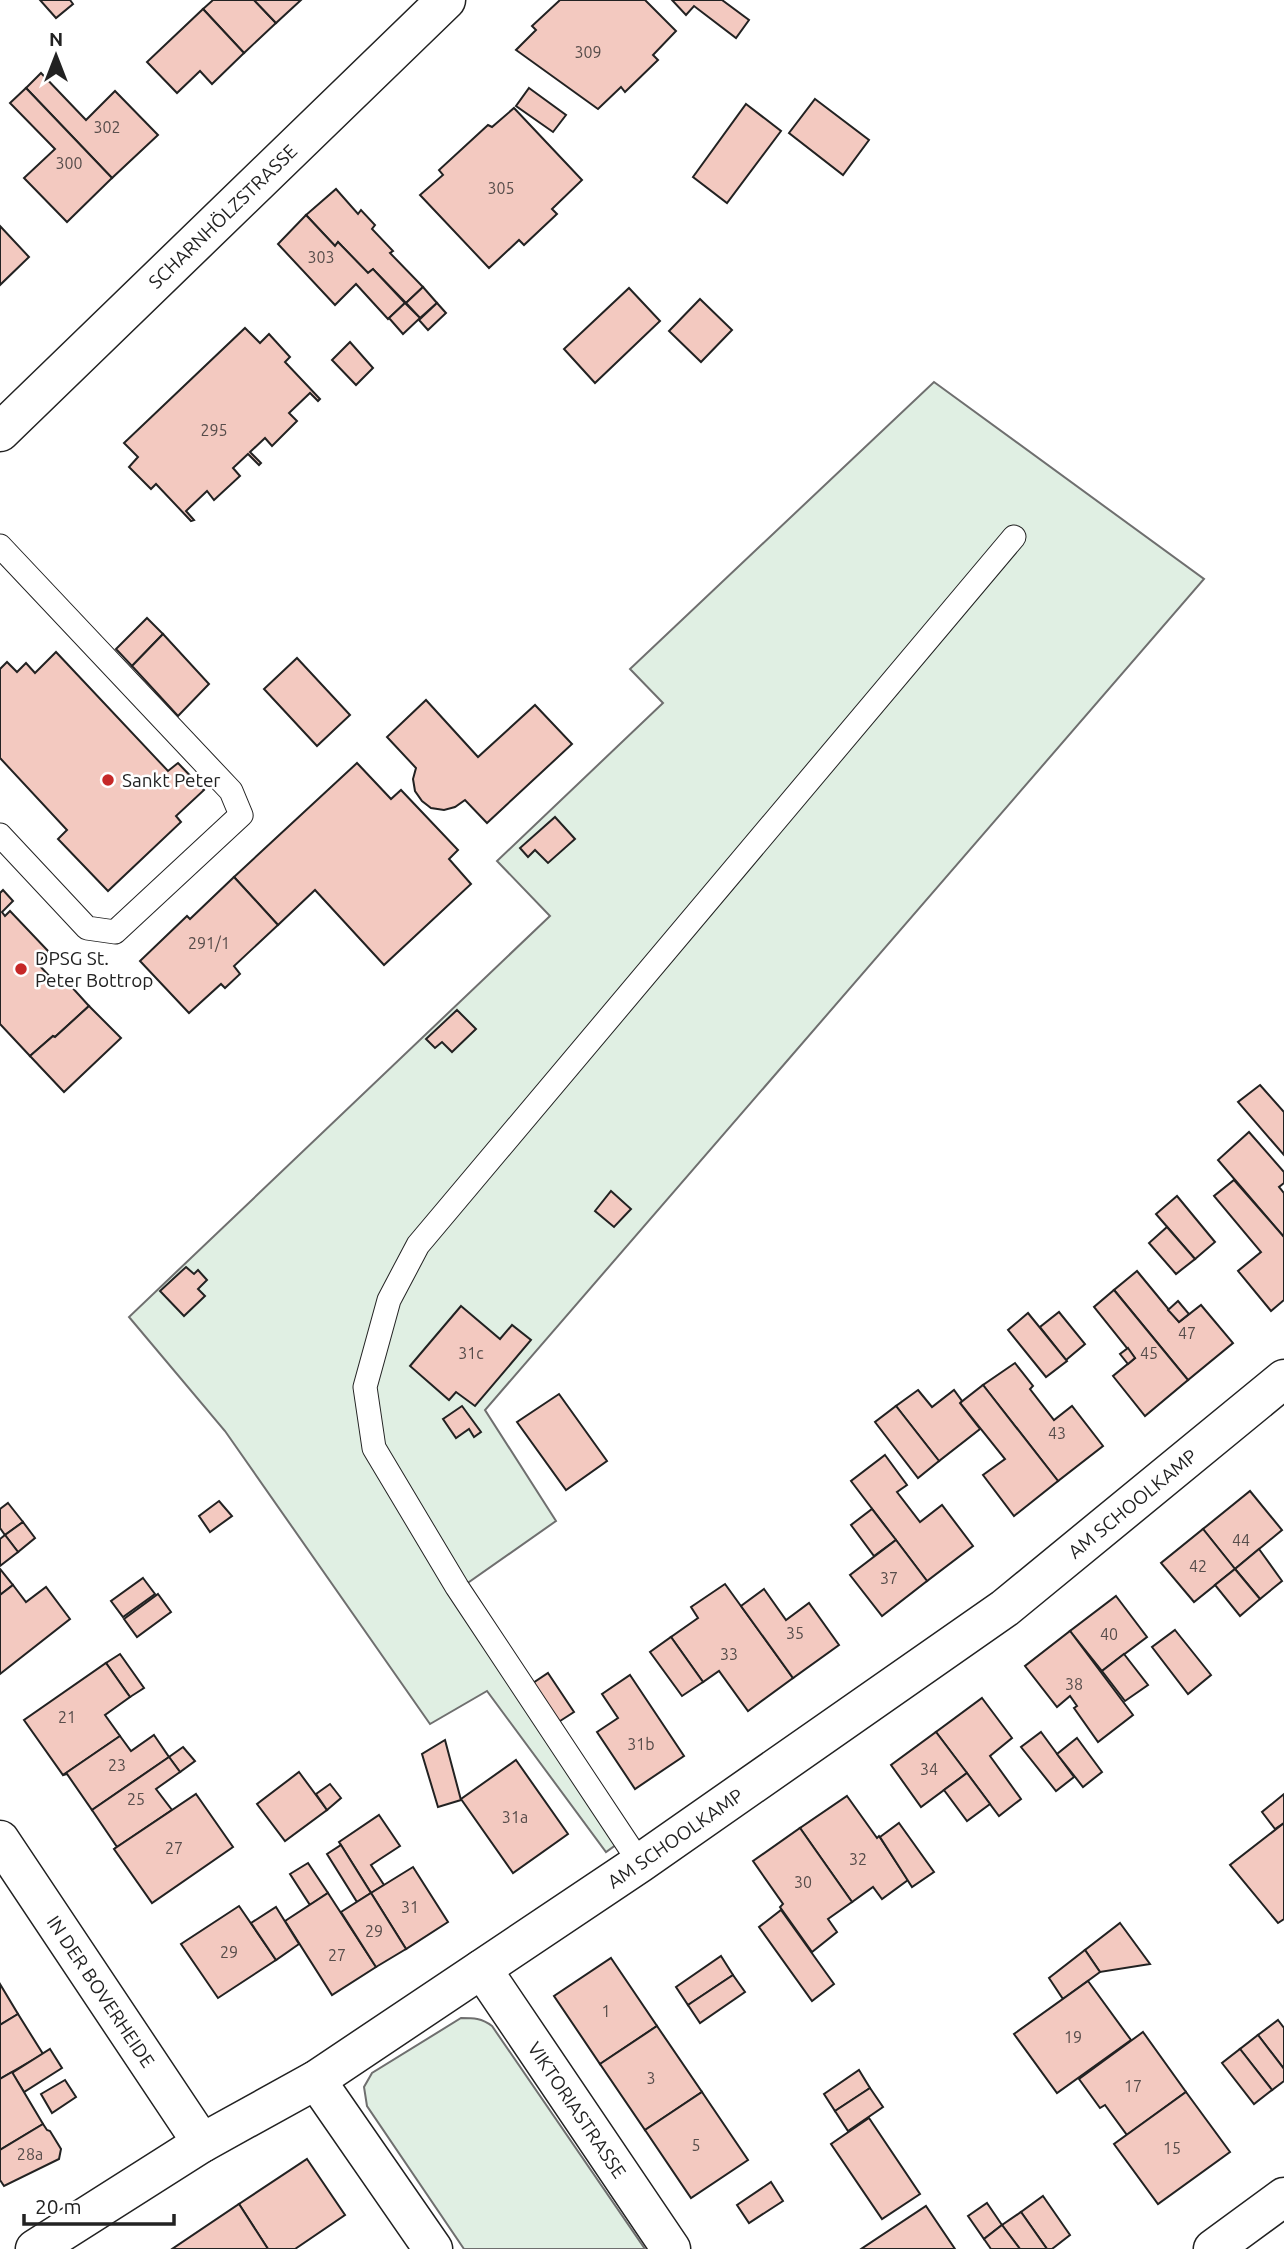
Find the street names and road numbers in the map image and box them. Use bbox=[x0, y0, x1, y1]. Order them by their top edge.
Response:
street label: SCHARNHÖLZSTRASSE bbox=[144, 140, 301, 293]
street label: AM SCHOOLKAMP bbox=[1064, 1444, 1201, 1563]
street label: AM SCHOOLKAMP bbox=[603, 1784, 747, 1893]
street label: IN DER BOVERHEIDE bbox=[43, 1912, 159, 2071]
street label: VIKTORIASTRASSE bbox=[523, 2038, 631, 2182]

